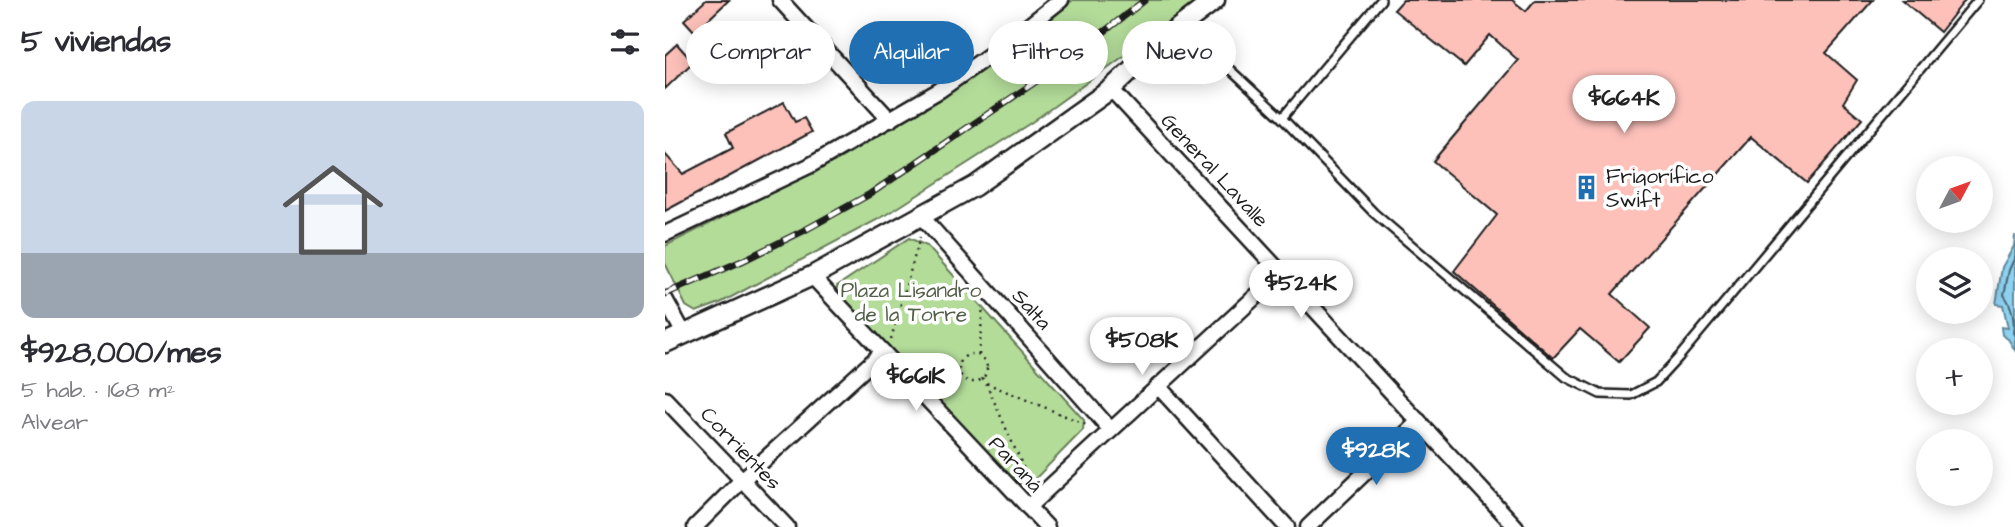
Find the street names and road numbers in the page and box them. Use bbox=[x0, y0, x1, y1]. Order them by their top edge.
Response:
street label: General Lavalle bbox=[1154, 107, 1275, 234]
street label: Salta bbox=[1005, 282, 1058, 337]
street label: Corrientes bbox=[694, 400, 788, 496]
street label: Paraná bbox=[982, 430, 1049, 499]

